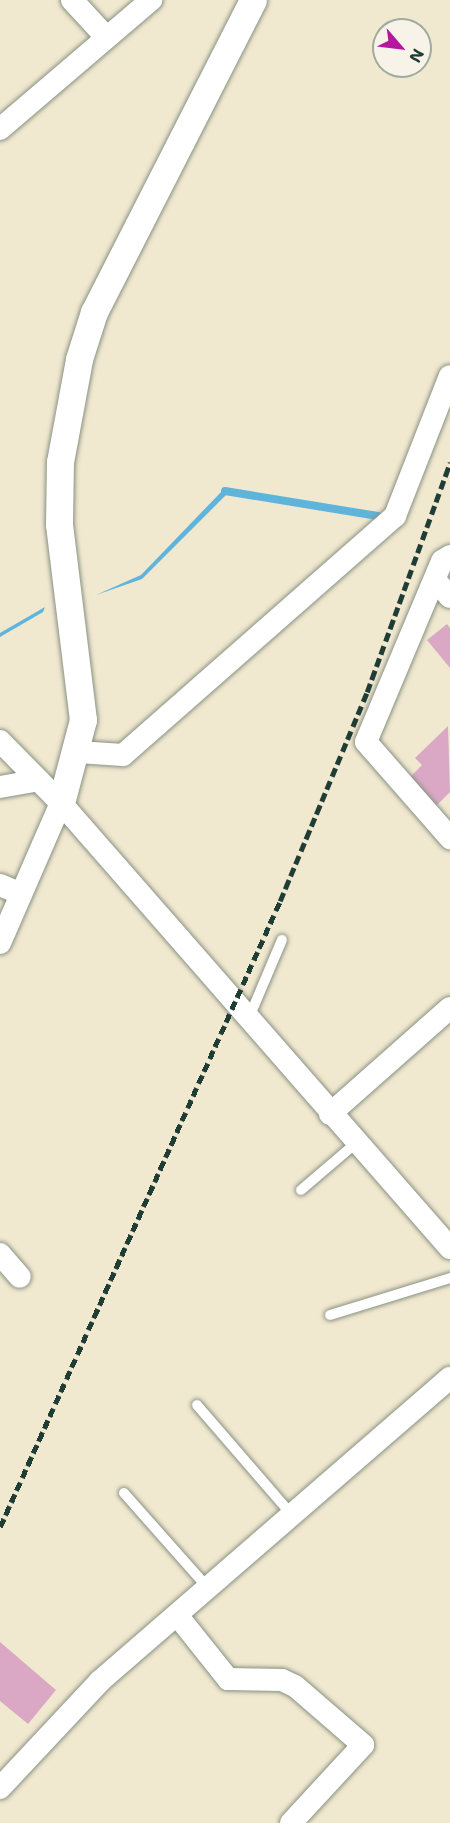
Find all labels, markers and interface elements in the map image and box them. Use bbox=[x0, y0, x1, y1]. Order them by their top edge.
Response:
north arrow bbox=[372, 18, 432, 78]
text: N bbox=[404, 45, 429, 66]

